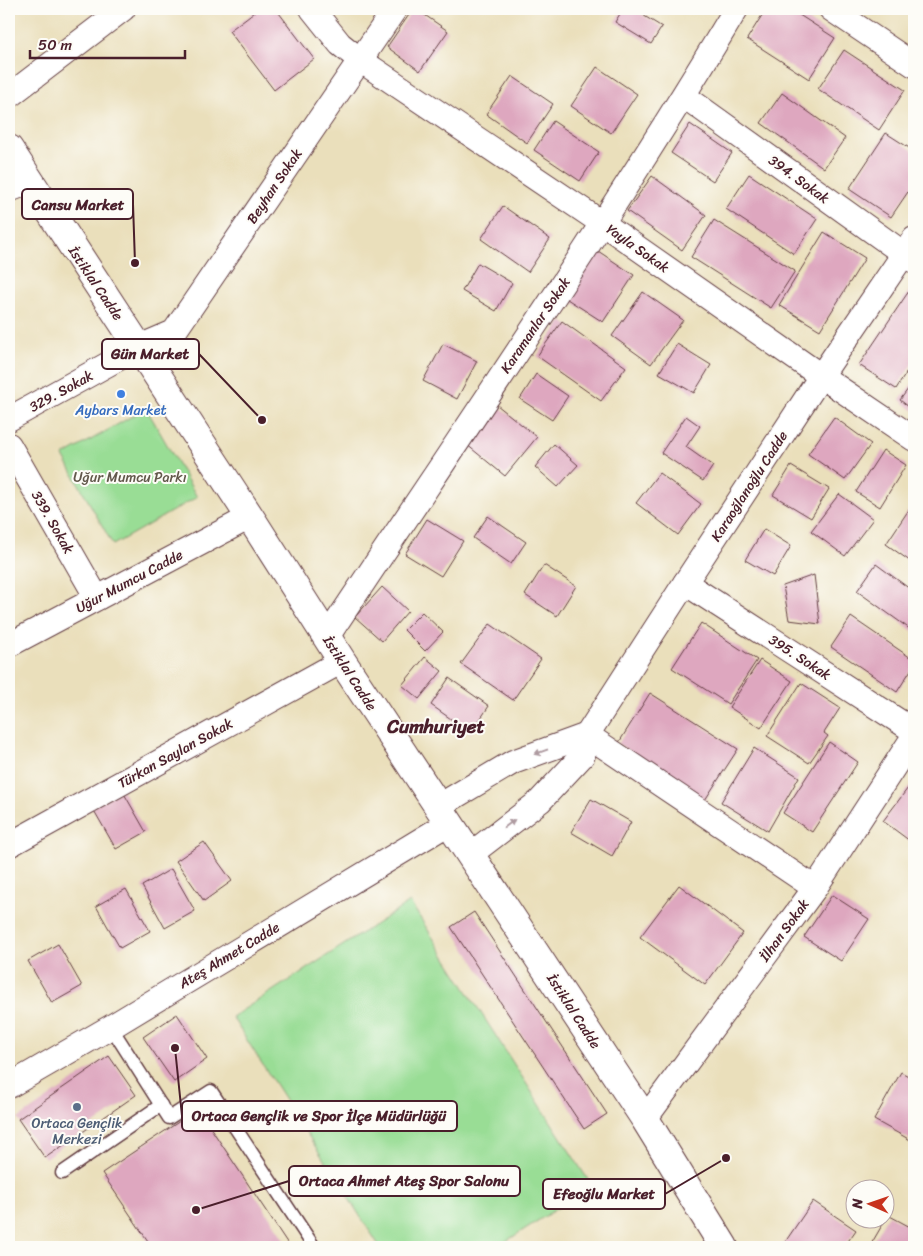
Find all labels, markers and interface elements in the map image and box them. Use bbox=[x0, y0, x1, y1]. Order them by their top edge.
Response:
scale bar bbox=[30, 28, 185, 60]
text: 50 m bbox=[38, 32, 73, 58]
street label: Beyhan Sokak bbox=[240, 143, 309, 229]
street label: 394. Sokak bbox=[763, 149, 835, 211]
callout: Cansu Market bbox=[22, 189, 133, 219]
text: Cansu Market bbox=[31, 192, 125, 218]
street label: Yayla Sokak bbox=[601, 217, 675, 280]
street label: İstiklal Cadde bbox=[61, 240, 130, 326]
street label: Karamanlar Sokak bbox=[494, 271, 577, 379]
callout: Gün Market bbox=[102, 339, 199, 369]
text: Gün Market bbox=[110, 341, 189, 367]
street label: 329. Sokak bbox=[25, 363, 98, 419]
marker: Aybars Market bbox=[115, 388, 127, 400]
place label: Aybars Market bbox=[74, 398, 167, 423]
street label: Karaoğlanoğlu Cadde bbox=[704, 426, 795, 547]
park label: Uğur Mumcu Parkı bbox=[73, 465, 187, 490]
street label: 339. Sokak bbox=[24, 486, 81, 559]
street label: Uğur Mumcu Cadde bbox=[71, 543, 188, 620]
street label: 395. Sokak bbox=[763, 628, 837, 687]
street label: İstiklal Cadde bbox=[315, 630, 383, 716]
district label: Cumhuriyet bbox=[386, 710, 486, 743]
street label: Türkan Saylan Sokak bbox=[113, 711, 238, 796]
one-way arrow bbox=[533, 748, 548, 756]
one-way arrow bbox=[502, 819, 516, 829]
street label: İlhan Sokak bbox=[752, 893, 816, 968]
street label: Ateş Ahmet Cadde bbox=[173, 915, 285, 996]
street label: İstiklal Cadde bbox=[539, 968, 607, 1054]
marker: Ortaca Gençlik Merkezi bbox=[71, 1101, 83, 1113]
callout: Ortaca Gençlik ve Spor İlçe Müdürlüğü bbox=[182, 1101, 457, 1131]
text: Ortaca Gençlik ve Spor İlçe Müdürlüğü bbox=[191, 1103, 447, 1129]
place label: Ortaca Gençlik Merkezi bbox=[32, 1111, 122, 1152]
callout: Ortaca Ahmet Ateş Spor Salonu bbox=[289, 1166, 520, 1196]
text: Ortaca Ahmet Ateş Spor Salonu bbox=[298, 1168, 510, 1194]
north arrow bbox=[846, 1178, 896, 1228]
callout: Efeoğlu Market bbox=[543, 1179, 665, 1209]
text: Efeoğlu Market bbox=[553, 1181, 656, 1207]
text: N bbox=[845, 1198, 870, 1210]

